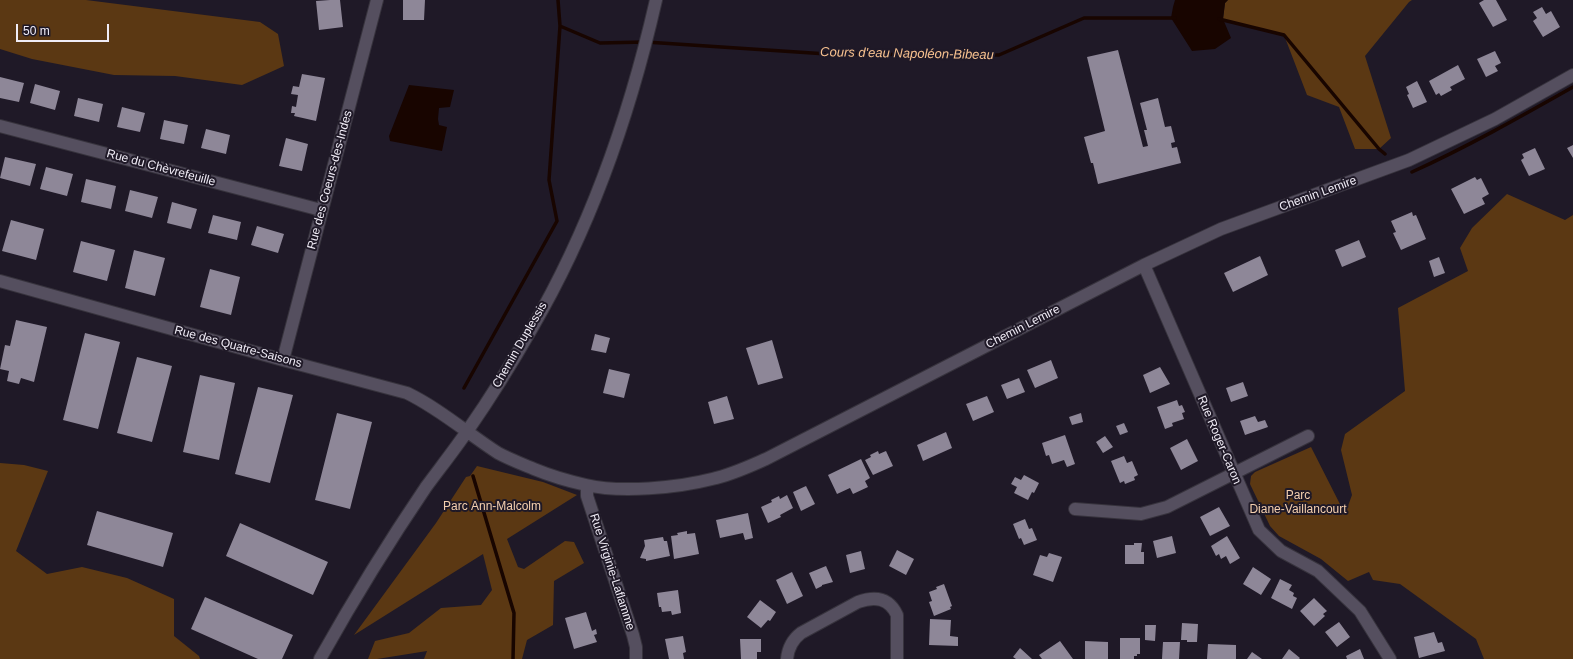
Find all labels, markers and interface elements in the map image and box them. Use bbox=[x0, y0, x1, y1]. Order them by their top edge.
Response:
scale bar bbox=[18, 16, 111, 42]
text: 50 m bbox=[23, 24, 50, 38]
water label: Cours d'eau Napoléon-Bibeau bbox=[820, 45, 994, 63]
street label: Rue des Coeurs-des-Indes bbox=[304, 109, 356, 251]
street label: Rue du Chèvrefeuille bbox=[105, 147, 217, 189]
street label: Chemin Lemire bbox=[1277, 173, 1359, 215]
street label: Chemin Duplessis bbox=[490, 300, 550, 390]
street label: Chemin Lemire bbox=[983, 302, 1063, 352]
street label: Rue des Quatre-Saisons bbox=[173, 323, 303, 371]
street label: Rue Roger-Caron bbox=[1194, 394, 1244, 486]
park label: Parc Diane-Vaillancourt bbox=[1249, 489, 1347, 517]
park label: Parc Ann-Malcolm bbox=[443, 500, 541, 514]
street label: Rue Virginie-Laflamme bbox=[586, 512, 638, 632]

